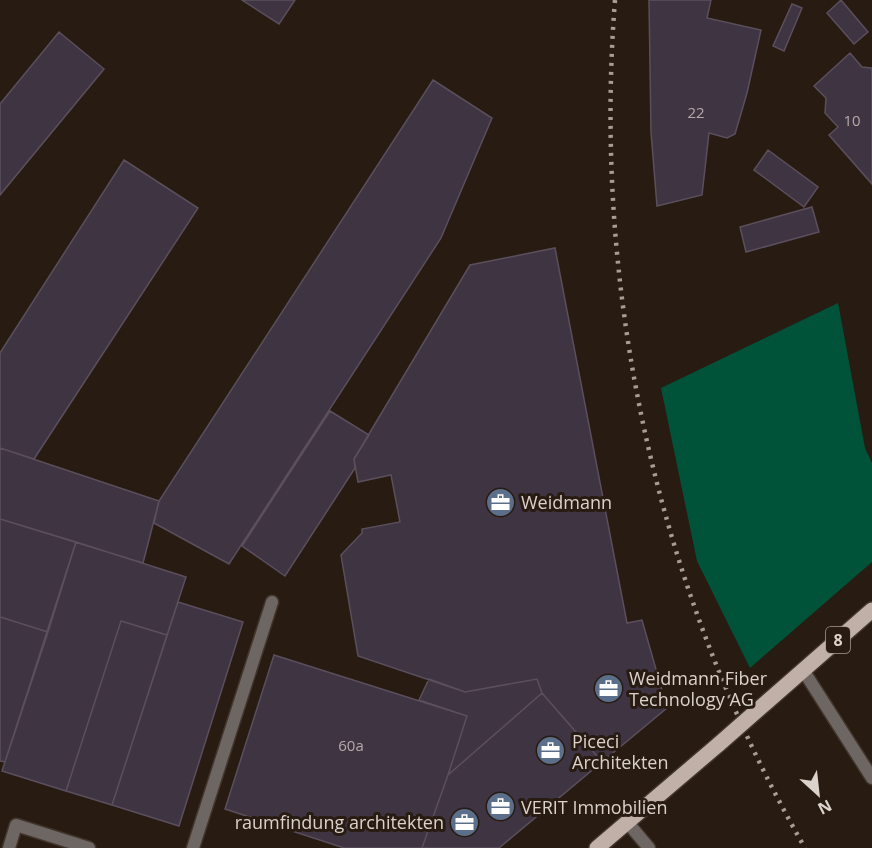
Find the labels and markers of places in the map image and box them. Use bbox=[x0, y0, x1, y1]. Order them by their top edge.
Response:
office icon: Weidmann bbox=[484, 486, 516, 518]
place label: Weidmann bbox=[521, 490, 612, 514]
place label: Weidmann Fiber Technology AG bbox=[629, 666, 768, 711]
office icon: Weidmann Fiber Technology AG bbox=[592, 672, 624, 704]
place label: Piceci Architekten bbox=[572, 729, 669, 774]
office icon: Piceci Architekten bbox=[535, 735, 567, 767]
office icon: VERIT Immobilien bbox=[484, 791, 516, 823]
place label: VERIT Immobilien bbox=[521, 795, 667, 819]
office icon: raumfindung architekten bbox=[449, 806, 481, 838]
place label: raumfindung architekten bbox=[235, 810, 444, 834]

